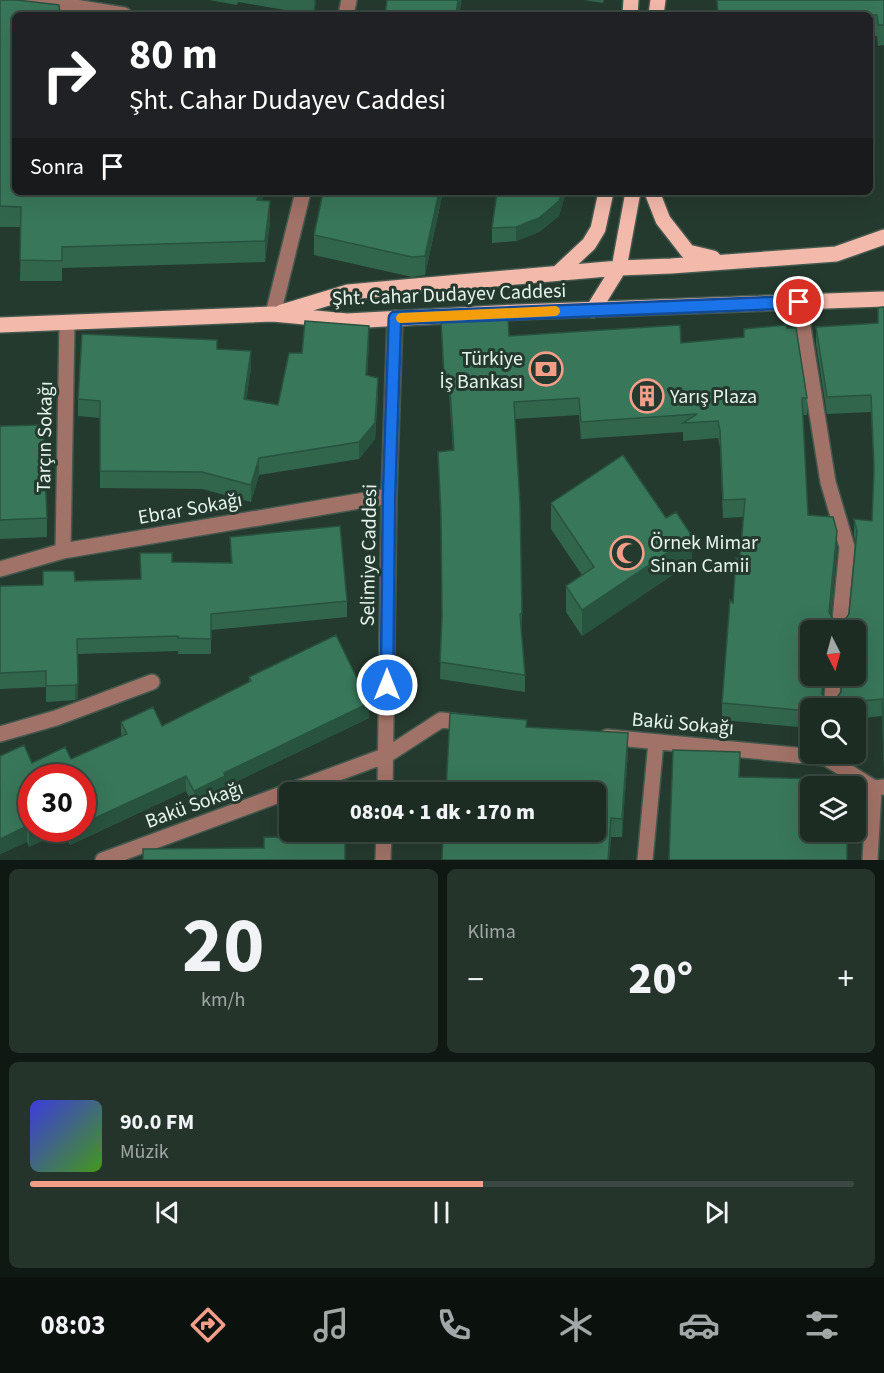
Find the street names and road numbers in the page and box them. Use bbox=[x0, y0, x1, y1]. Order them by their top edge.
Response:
street label: Şht. Cahar Dudayev Caddesi bbox=[331, 277, 567, 313]
street label: Tarçın Sokağı bbox=[30, 381, 60, 493]
street label: Selimiye Caddesi bbox=[354, 484, 384, 626]
street label: Ebrar Sokağı bbox=[136, 486, 245, 532]
street label: Bakü Sokağı bbox=[631, 706, 735, 742]
street label: Bakü Sokağı bbox=[141, 774, 247, 836]

